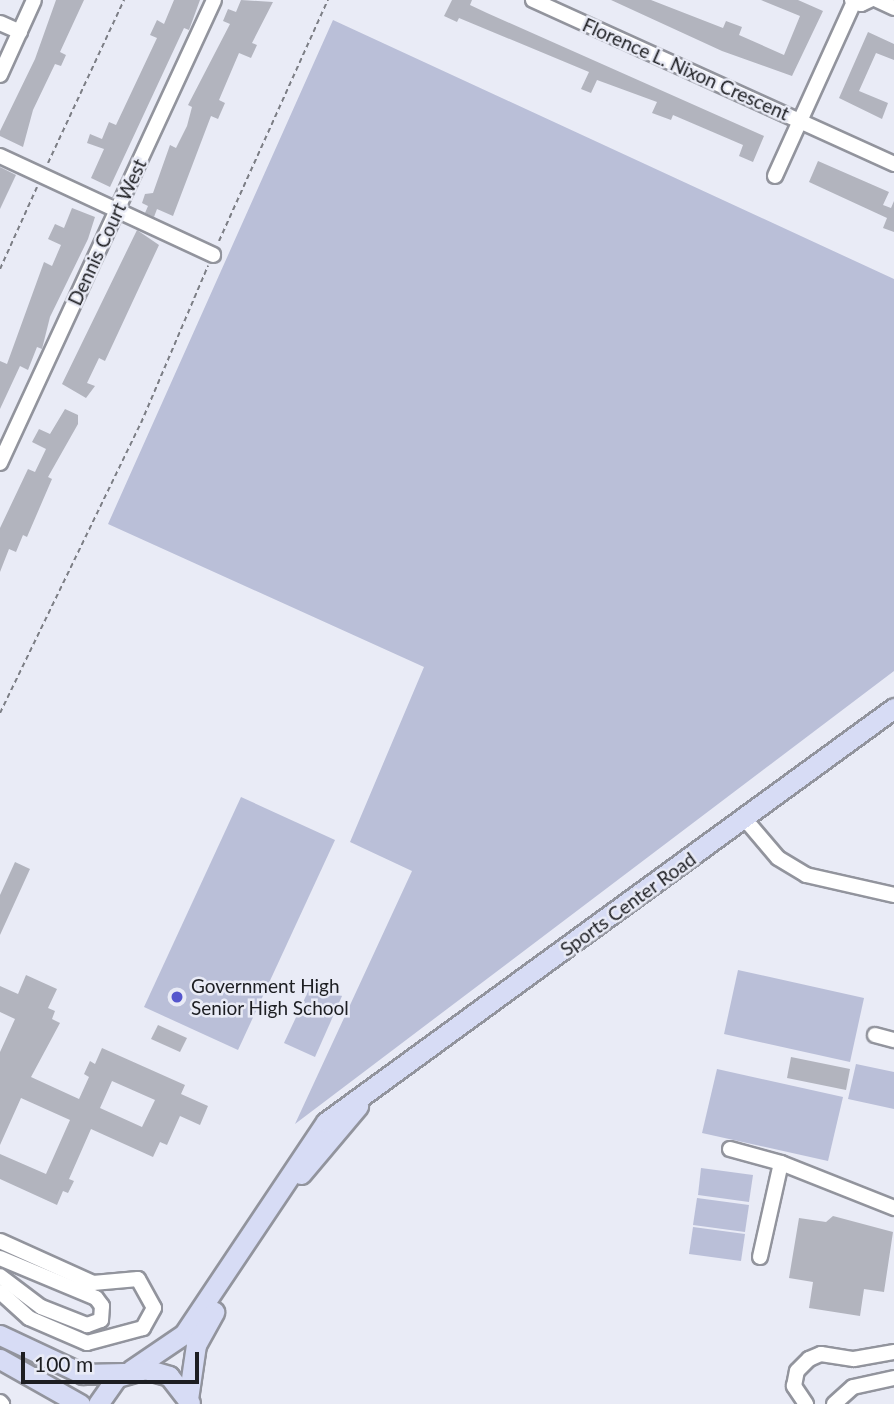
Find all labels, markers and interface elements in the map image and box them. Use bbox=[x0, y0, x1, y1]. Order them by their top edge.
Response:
street label: Florence L. Nixon Crescent bbox=[579, 13, 793, 125]
street label: Dennis Court West bbox=[63, 155, 151, 309]
street label: Sports Center Road bbox=[556, 847, 700, 961]
place label: Government High Senior High School bbox=[191, 975, 349, 1019]
marker: Government High Senior High School bbox=[169, 989, 185, 1005]
scale bar bbox=[24, 1338, 203, 1382]
text: 100 m bbox=[34, 1351, 93, 1376]

